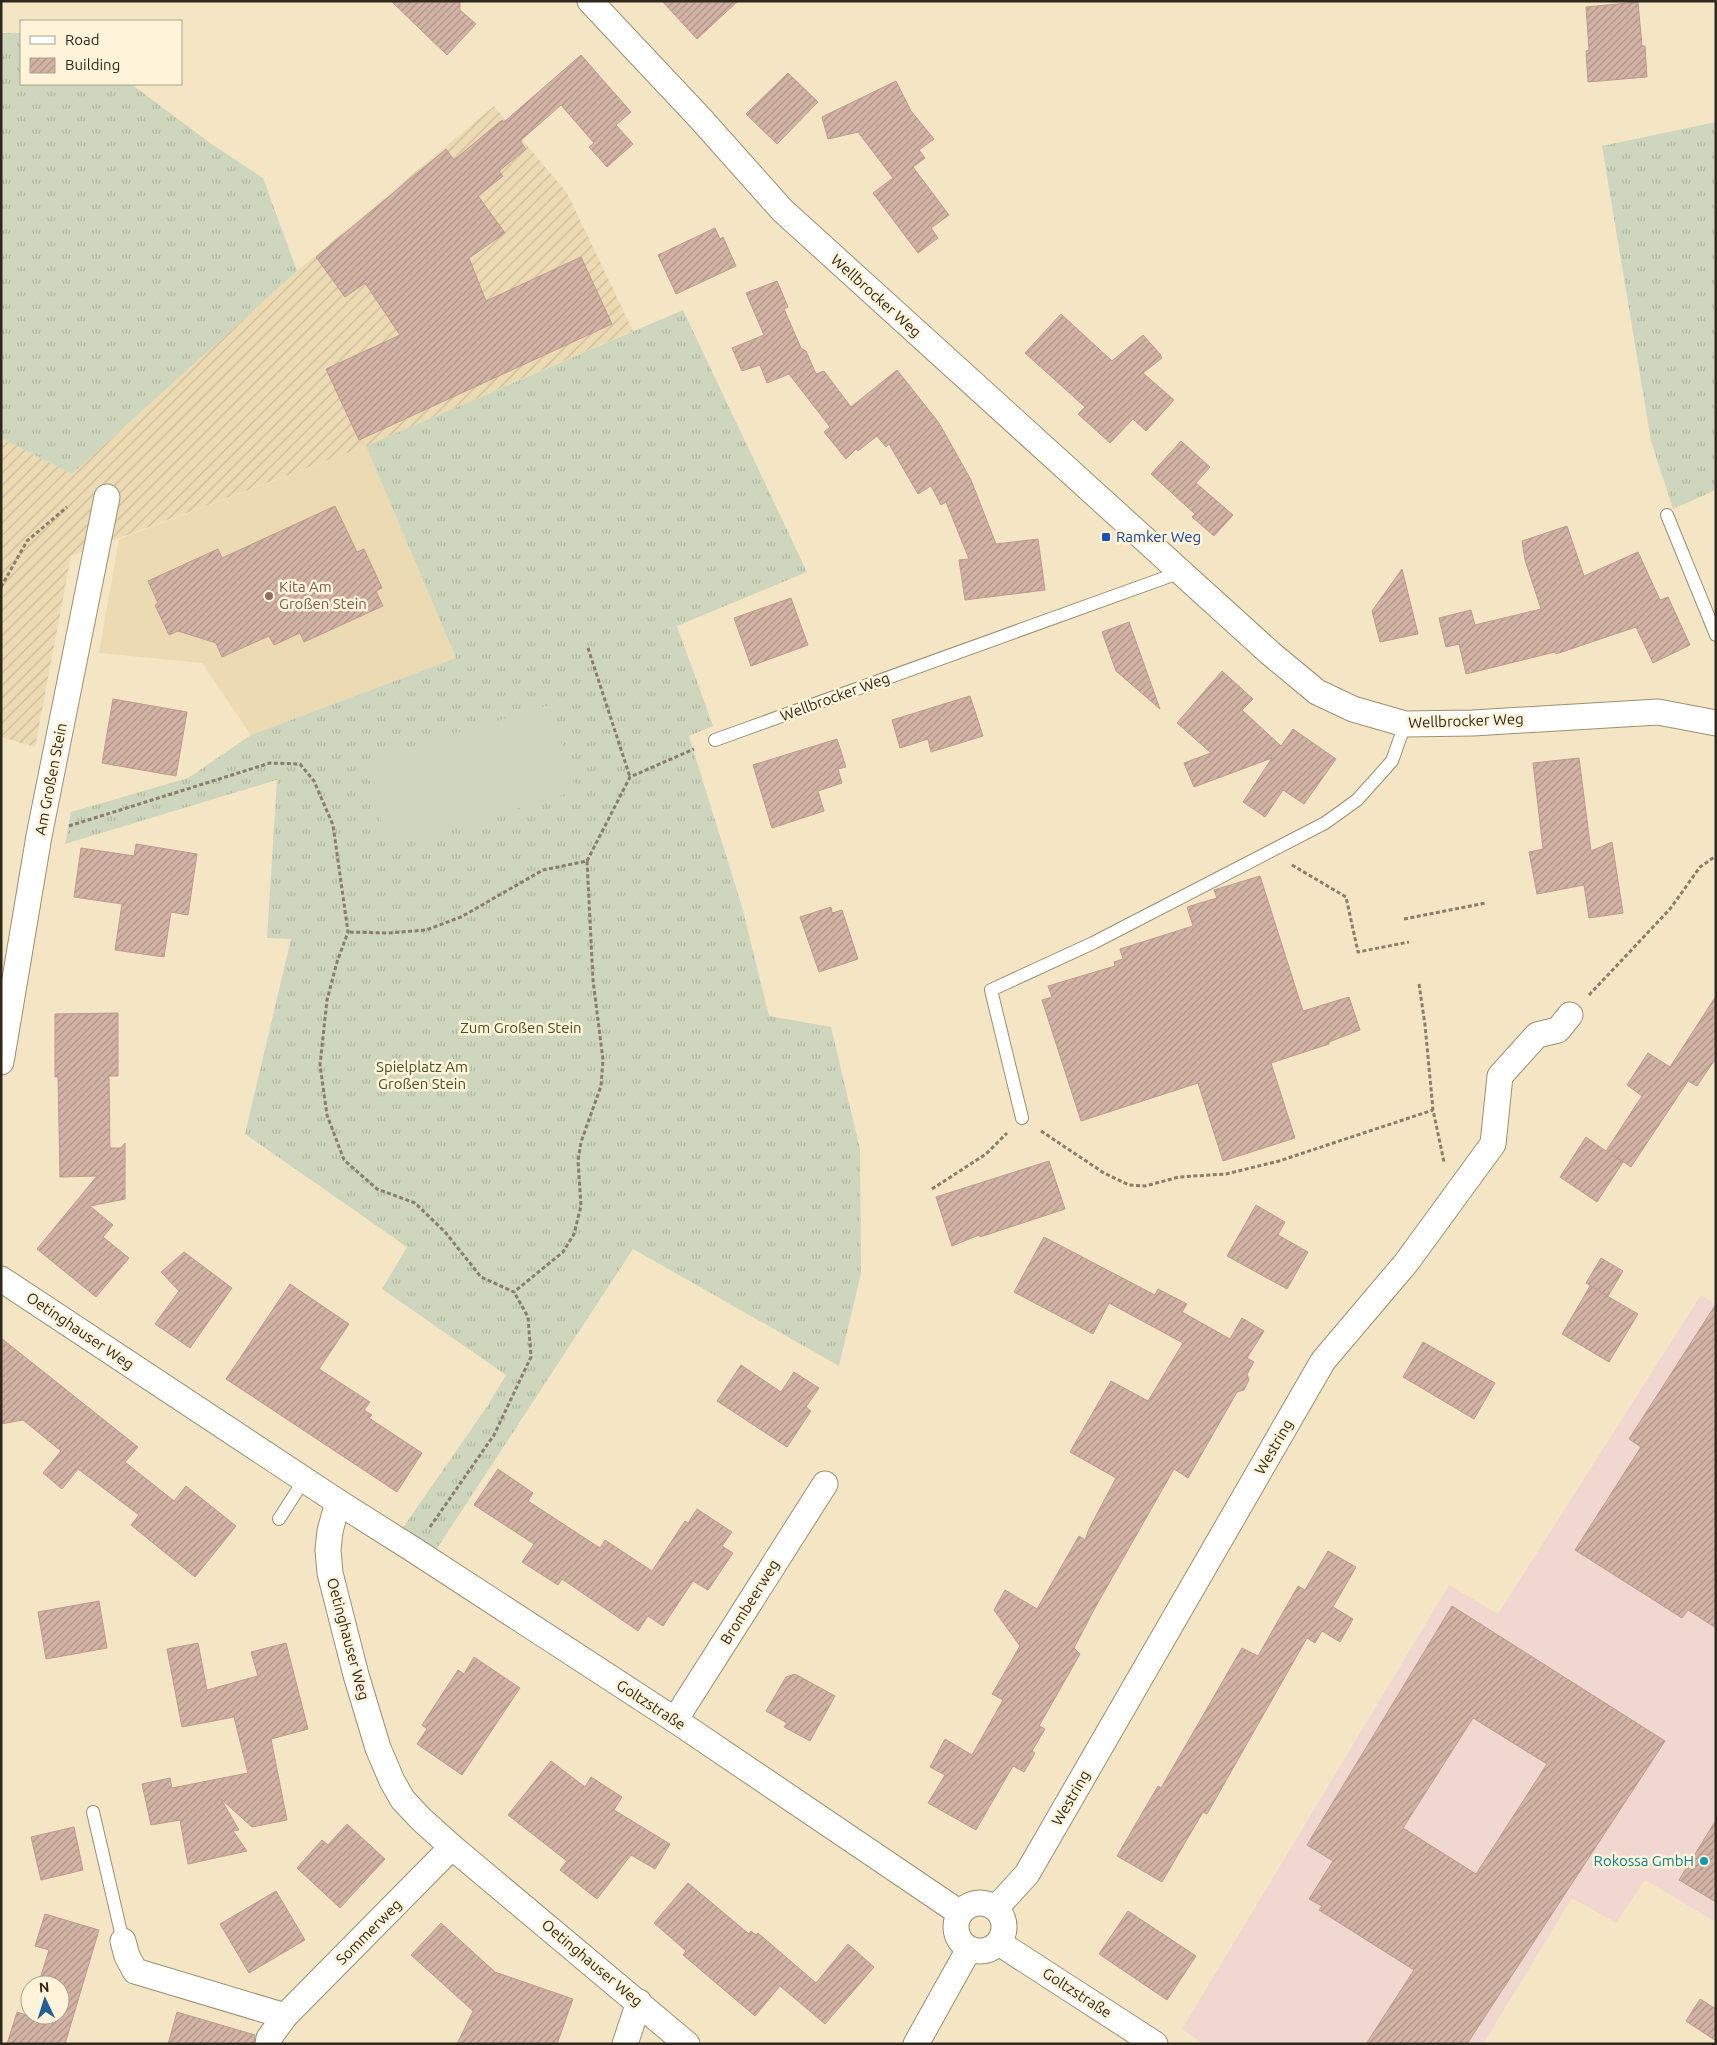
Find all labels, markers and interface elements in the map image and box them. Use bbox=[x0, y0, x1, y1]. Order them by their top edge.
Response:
legend bbox=[20, 20, 182, 85]
text: Road bbox=[65, 31, 100, 48]
text: Building bbox=[65, 56, 120, 73]
street label: Wellbrocker Weg bbox=[828, 251, 925, 341]
place label: Ramker Weg bbox=[1116, 528, 1201, 545]
marker: Ramker Weg bbox=[1100, 531, 1112, 543]
place label: Kita Am Großen Stein bbox=[279, 578, 367, 612]
marker: Kita Am Großen Stein bbox=[263, 590, 275, 602]
street label: Wellbrocker Weg bbox=[778, 669, 892, 724]
street label: Wellbrocker Weg bbox=[1408, 710, 1524, 731]
street label: Am Großen Stein bbox=[31, 721, 70, 837]
park label: Zum Großen Stein bbox=[460, 1019, 582, 1036]
park label: Spielplatz Am Großen Stein bbox=[376, 1058, 468, 1092]
street label: Oetinghauser Weg bbox=[23, 1288, 137, 1373]
street label: Westring bbox=[1251, 1416, 1296, 1477]
street label: Brombeerweg bbox=[717, 1556, 782, 1647]
street label: Oetinghauser Weg bbox=[324, 1576, 373, 1702]
street label: Goltzstraße bbox=[614, 1676, 689, 1733]
street label: Westring bbox=[1048, 1767, 1093, 1828]
place label: Rokossa GmbH bbox=[1594, 1852, 1694, 1869]
marker: Rokossa GmbH bbox=[1698, 1855, 1710, 1867]
street label: Sommerweg bbox=[332, 1895, 405, 1968]
street label: Oetinghauser Weg bbox=[539, 1916, 646, 2010]
street label: Goltzstraße bbox=[1040, 1964, 1115, 2021]
north arrow bbox=[20, 1975, 70, 2025]
text: N bbox=[38, 1979, 50, 1995]

